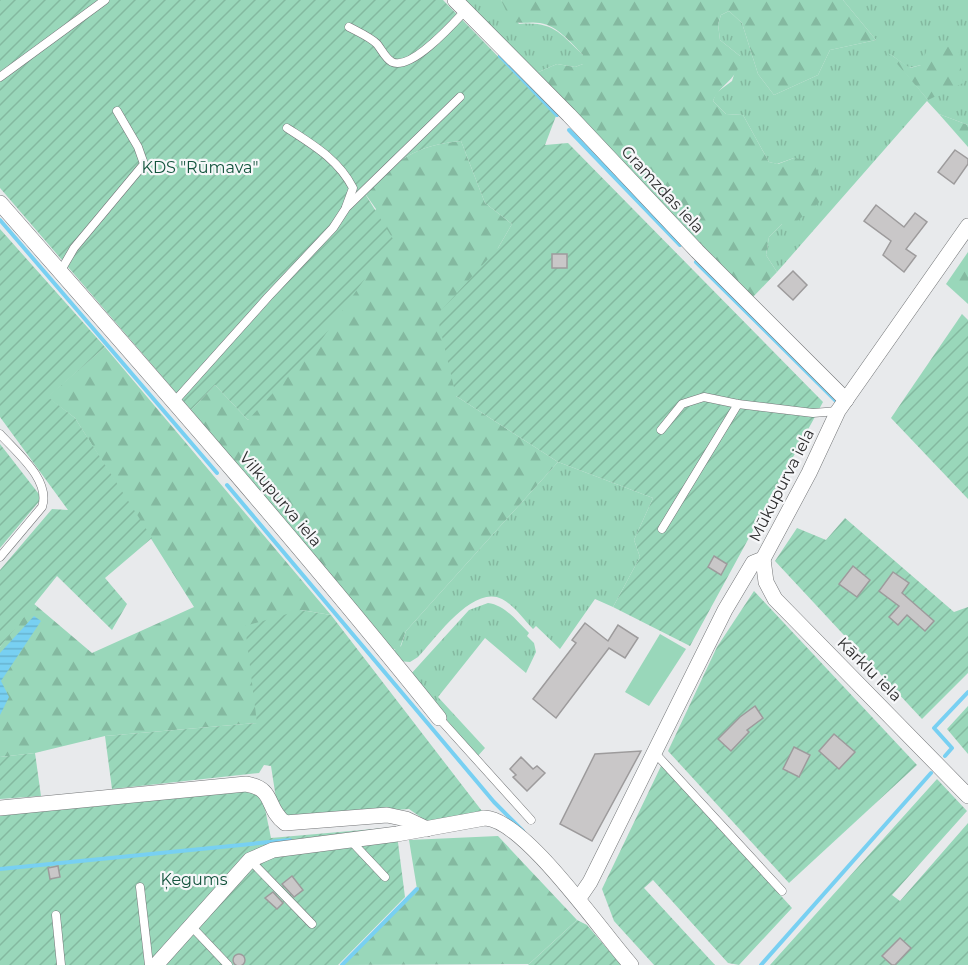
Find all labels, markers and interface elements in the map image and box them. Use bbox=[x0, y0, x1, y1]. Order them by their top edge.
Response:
street label: Gramzdas iela bbox=[617, 142, 708, 237]
park label: KDS "Rūmava" bbox=[142, 158, 258, 177]
street label: Mūkupurva iela bbox=[745, 426, 818, 545]
street label: Vilkupurva iela bbox=[236, 448, 326, 550]
street label: Kārklu iela bbox=[833, 633, 906, 706]
park label: Ķegums bbox=[160, 870, 228, 890]

